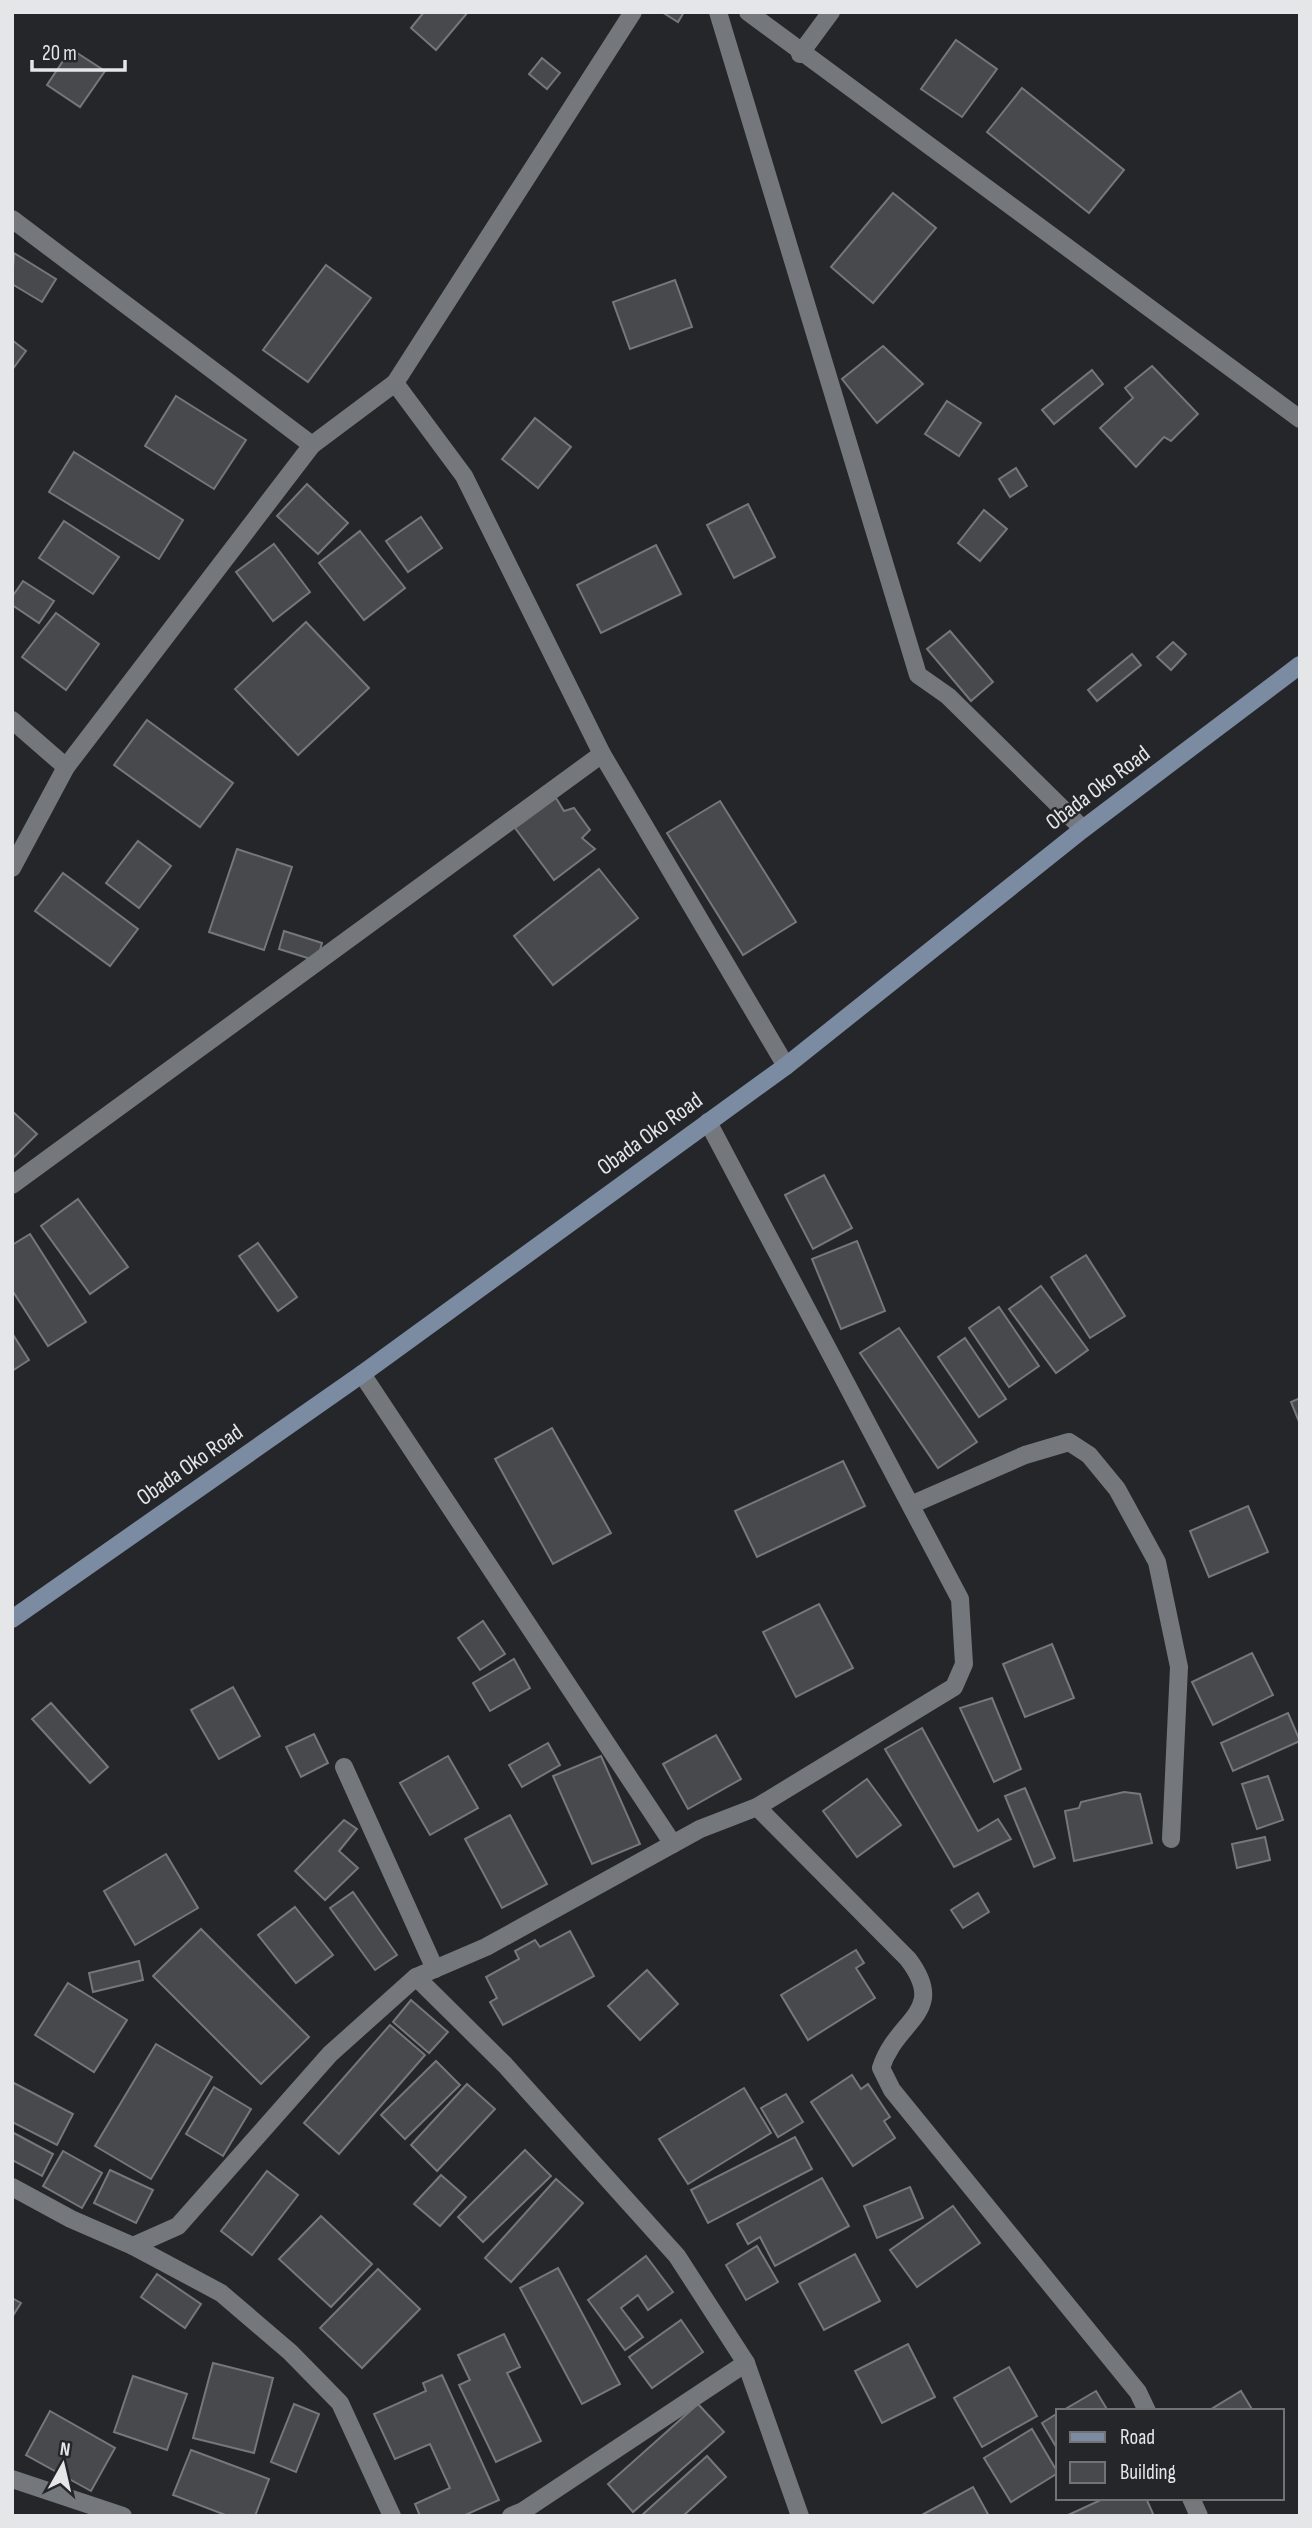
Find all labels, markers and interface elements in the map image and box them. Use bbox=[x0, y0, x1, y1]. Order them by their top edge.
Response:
scale bar bbox=[32, 28, 124, 72]
text: 20 m bbox=[42, 41, 77, 66]
street label: Obada Oko Road bbox=[1040, 740, 1156, 836]
street label: Obada Oko Road bbox=[592, 1086, 708, 1182]
street label: Obada Oko Road bbox=[132, 1418, 248, 1512]
legend bbox=[1056, 2409, 1284, 2500]
text: Road bbox=[1120, 2425, 1155, 2450]
north arrow bbox=[28, 2430, 98, 2500]
text: N bbox=[59, 2438, 72, 2462]
text: Building bbox=[1120, 2460, 1176, 2485]

